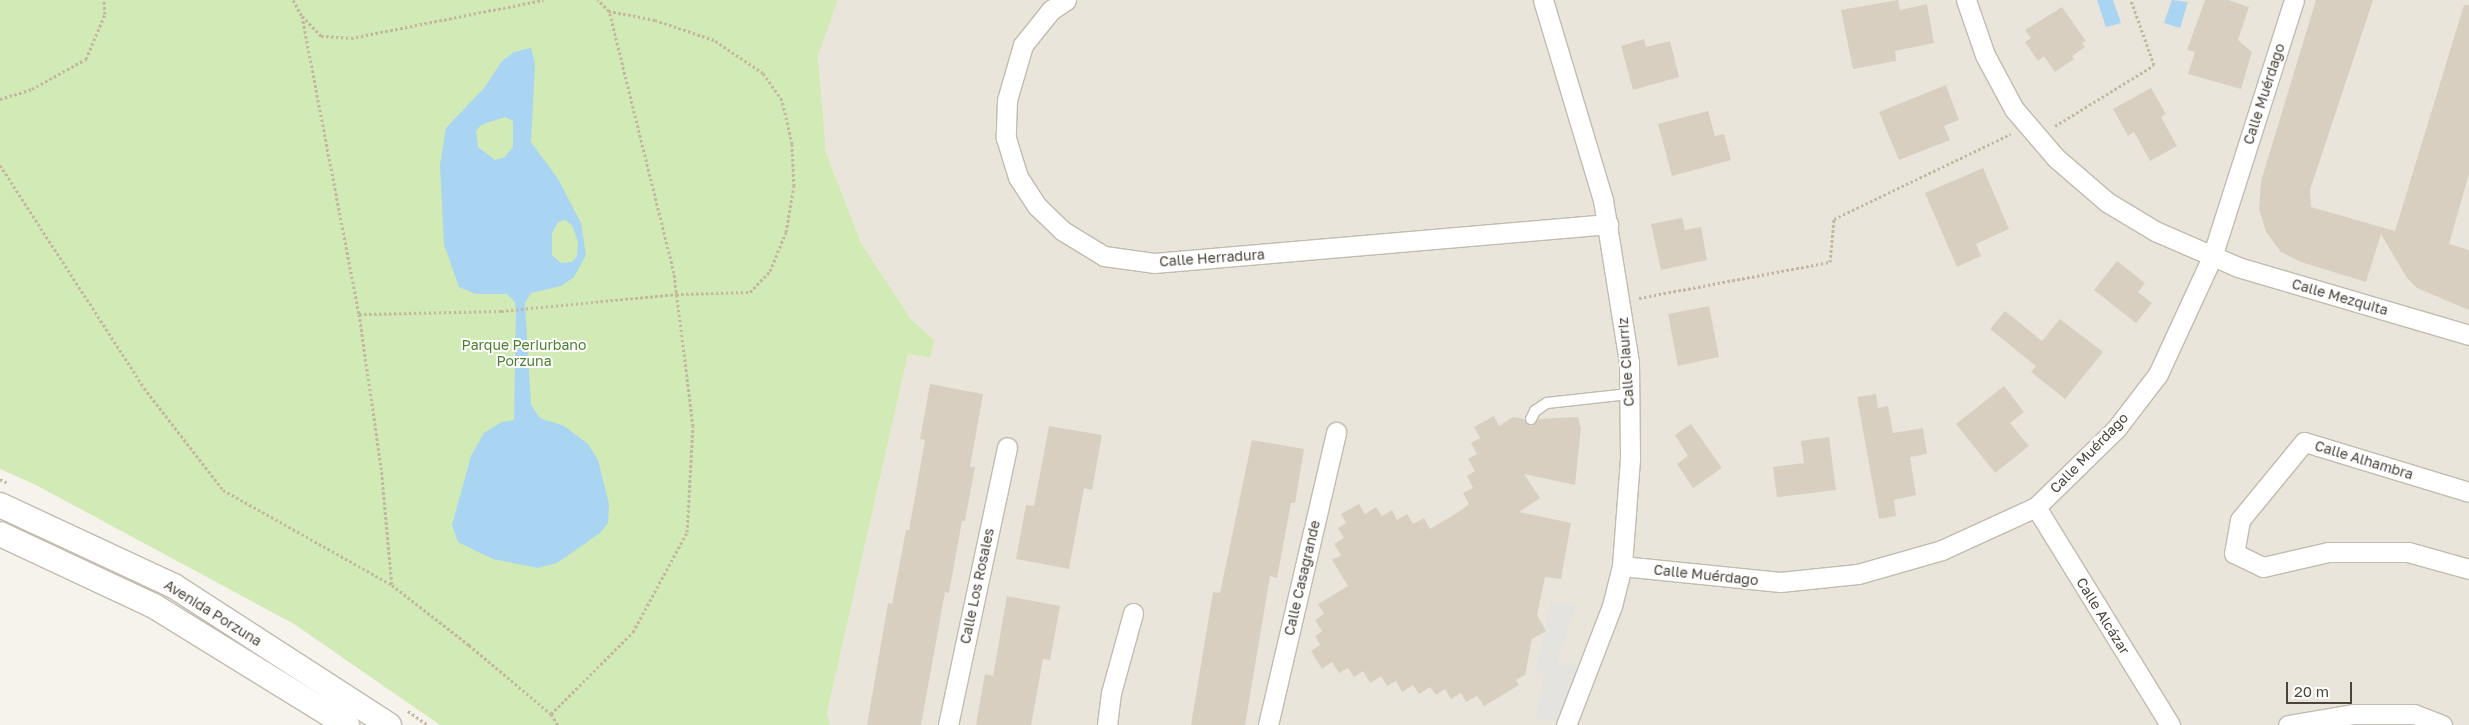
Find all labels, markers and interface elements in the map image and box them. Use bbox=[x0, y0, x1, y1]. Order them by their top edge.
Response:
street label: Calle Muérdago bbox=[2240, 41, 2288, 147]
street label: Calle Herradura bbox=[1159, 246, 1265, 270]
street label: Calle Mezquita bbox=[2290, 275, 2390, 319]
street label: Calle Ciaurriz bbox=[1615, 317, 1637, 407]
park label: Parque Periurbano Porzuna bbox=[462, 337, 586, 370]
street label: Calle Muérdago bbox=[2046, 409, 2132, 497]
street label: Calle Alhambra bbox=[2313, 437, 2415, 483]
street label: Calle Casagrande bbox=[1281, 519, 1323, 637]
street label: Calle Los Rosales bbox=[957, 527, 997, 645]
street label: Calle Muérdago bbox=[1653, 561, 1759, 589]
street label: Calle Alcázar bbox=[2073, 575, 2133, 657]
street label: Avenida Porzuna bbox=[161, 576, 265, 650]
scale bar bbox=[2289, 672, 2355, 704]
text: 20 m bbox=[2294, 682, 2329, 700]

